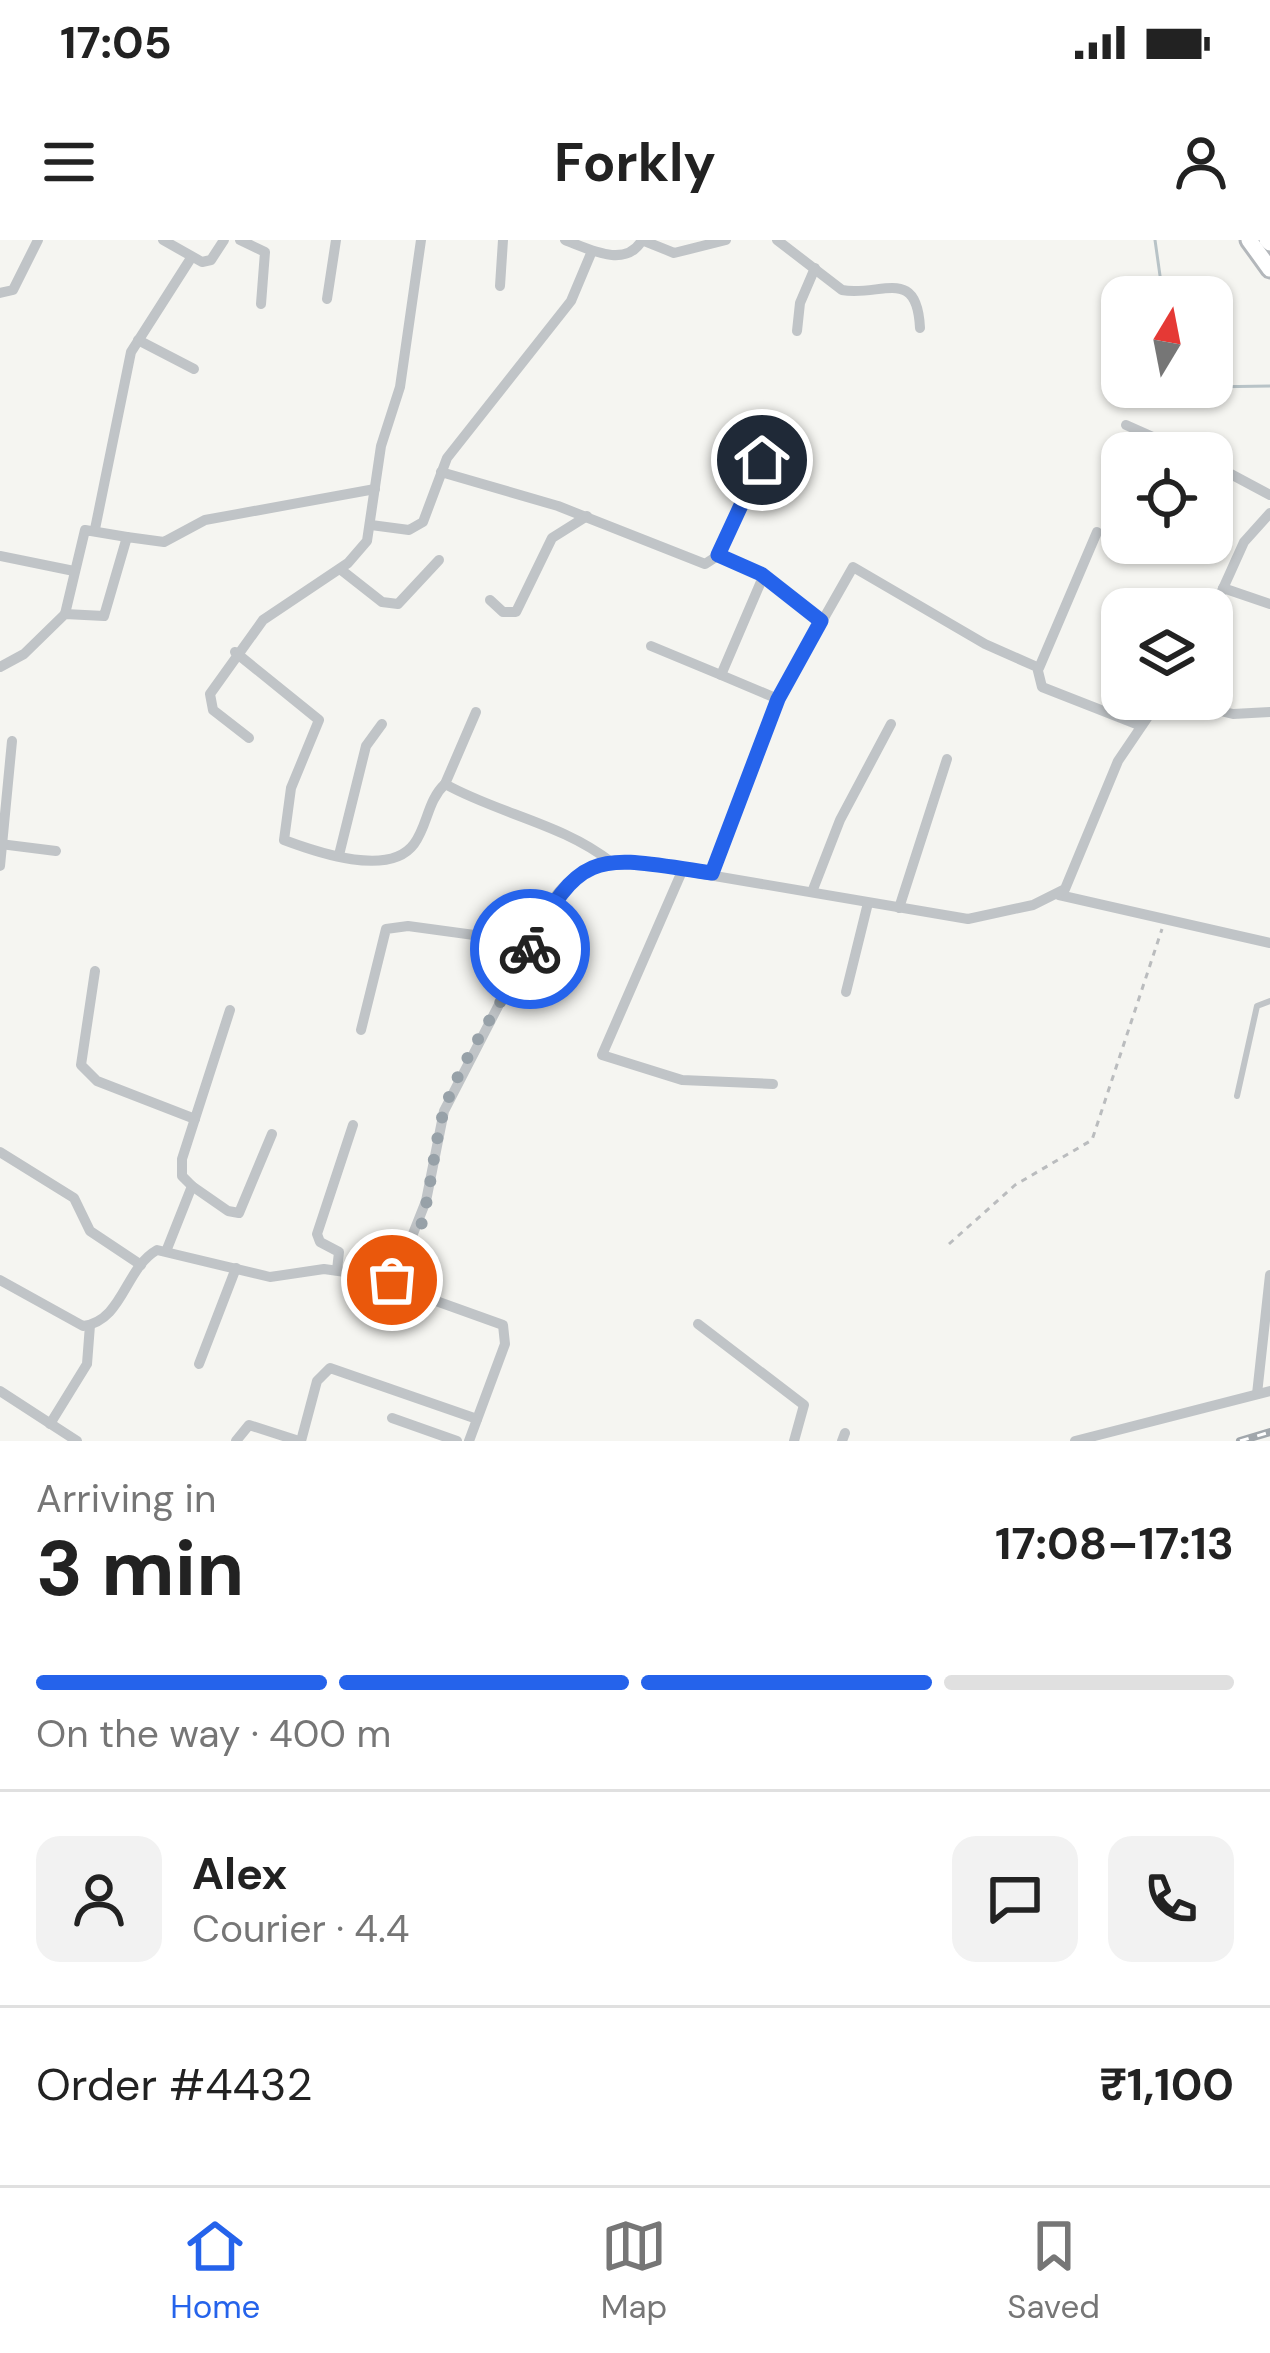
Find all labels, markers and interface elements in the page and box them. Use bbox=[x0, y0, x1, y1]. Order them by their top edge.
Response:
text: 17:05 bbox=[60, 13, 172, 72]
text: Forkly bbox=[554, 127, 716, 198]
icon: menu bbox=[36, 129, 102, 195]
icon: person bbox=[1168, 129, 1234, 195]
north arrow bbox=[1101, 276, 1233, 408]
map controls bbox=[1101, 276, 1233, 720]
pin bbox=[711, 409, 813, 511]
icon: home bbox=[729, 427, 795, 493]
button: locate bbox=[1101, 432, 1233, 564]
button: layers bbox=[1101, 588, 1233, 720]
courier bbox=[470, 889, 590, 1009]
icon: bike bbox=[497, 916, 563, 982]
pin bbox=[341, 1229, 443, 1331]
icon: bag bbox=[359, 1247, 425, 1313]
text: Arriving in bbox=[36, 1473, 216, 1524]
text: 17:08–17:13 bbox=[995, 1514, 1234, 1573]
text: 3 min bbox=[36, 1518, 244, 1619]
text: On the way · 400 m bbox=[36, 1708, 391, 1759]
button: person bbox=[36, 1836, 162, 1962]
button: chat bbox=[952, 1836, 1078, 1962]
button: phone bbox=[1108, 1836, 1234, 1962]
text: Alex bbox=[192, 1844, 287, 1903]
text: Courier · 4.4 bbox=[192, 1903, 409, 1954]
text: Order #4432 bbox=[36, 2055, 312, 2114]
text: ₹1,100 bbox=[1099, 2055, 1234, 2114]
tab: Home bbox=[170, 2213, 260, 2328]
tab: Map bbox=[601, 2213, 667, 2328]
tab: Saved bbox=[1007, 2213, 1100, 2328]

